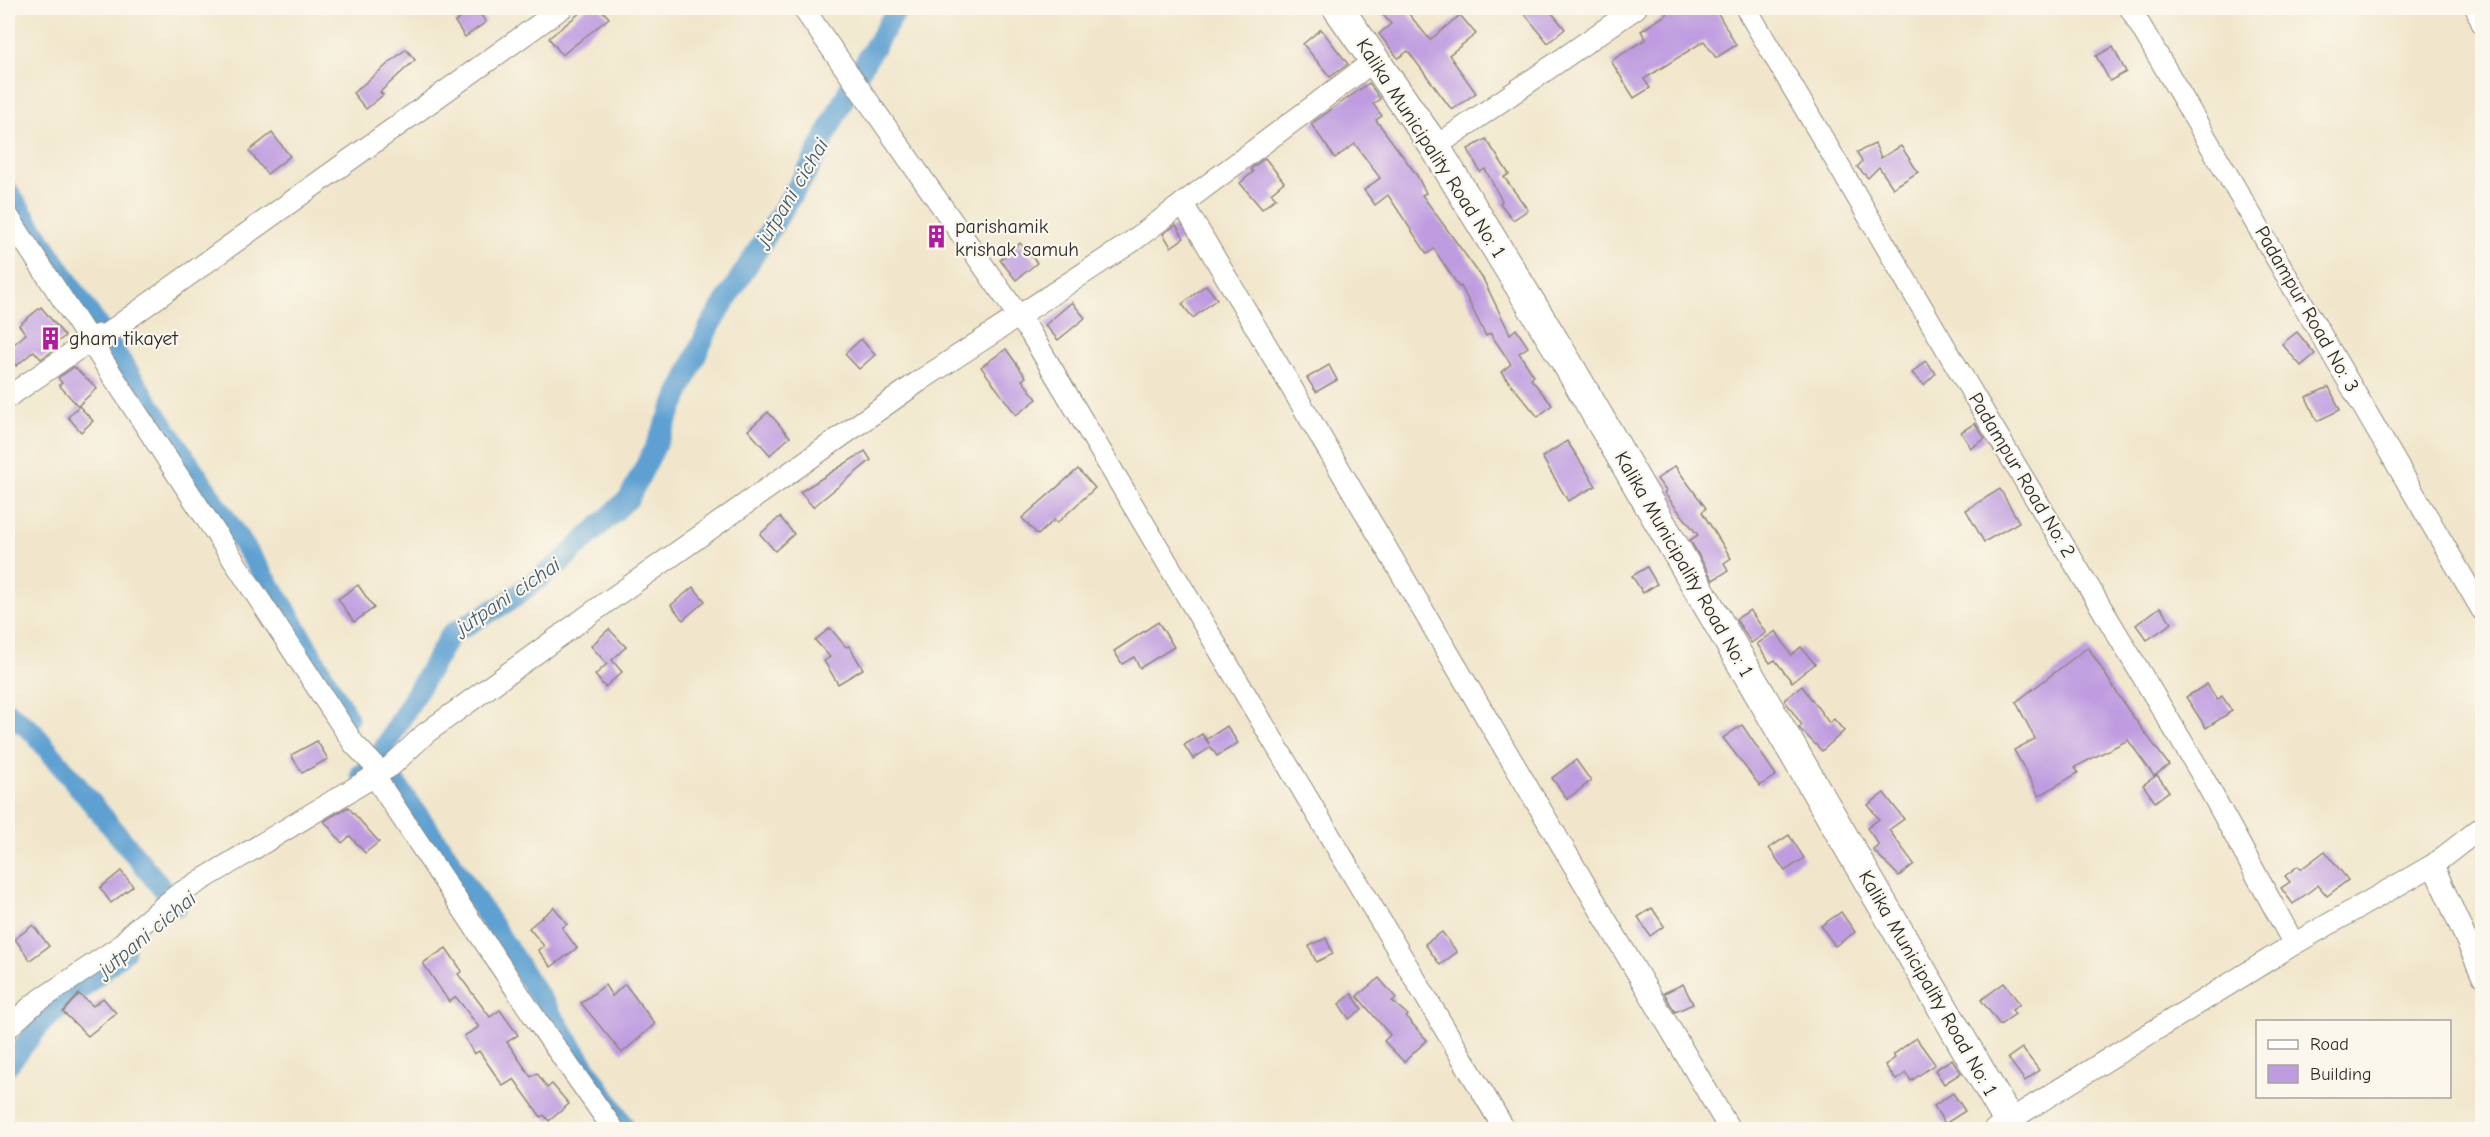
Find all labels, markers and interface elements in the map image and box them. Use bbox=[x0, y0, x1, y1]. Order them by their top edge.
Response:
street label: Kalika Municipality Road No: 1 bbox=[1352, 34, 1510, 262]
water label: jutpani cichai bbox=[749, 134, 833, 253]
place label: parishamik krishak samuh bbox=[955, 215, 1079, 261]
street label: Padampur Road No: 3 bbox=[2250, 222, 2364, 396]
building icon: parishamik krishak samuh bbox=[924, 224, 950, 250]
building icon: gham tikayet bbox=[38, 325, 64, 351]
place label: gham tikayet bbox=[69, 327, 179, 350]
street label: Padampur Road No: 2 bbox=[1964, 389, 2080, 561]
street label: Kalika Municipality Road No: 1 bbox=[1610, 447, 1758, 681]
water label: jutpani cichai bbox=[448, 552, 565, 642]
street label: Kalika Municipality Road No: 1 bbox=[1854, 866, 2002, 1100]
water label: jutpani cichai bbox=[90, 886, 201, 984]
legend bbox=[2256, 1020, 2451, 1098]
text: Road bbox=[2310, 1034, 2349, 1055]
text: Building bbox=[2310, 1064, 2372, 1085]

